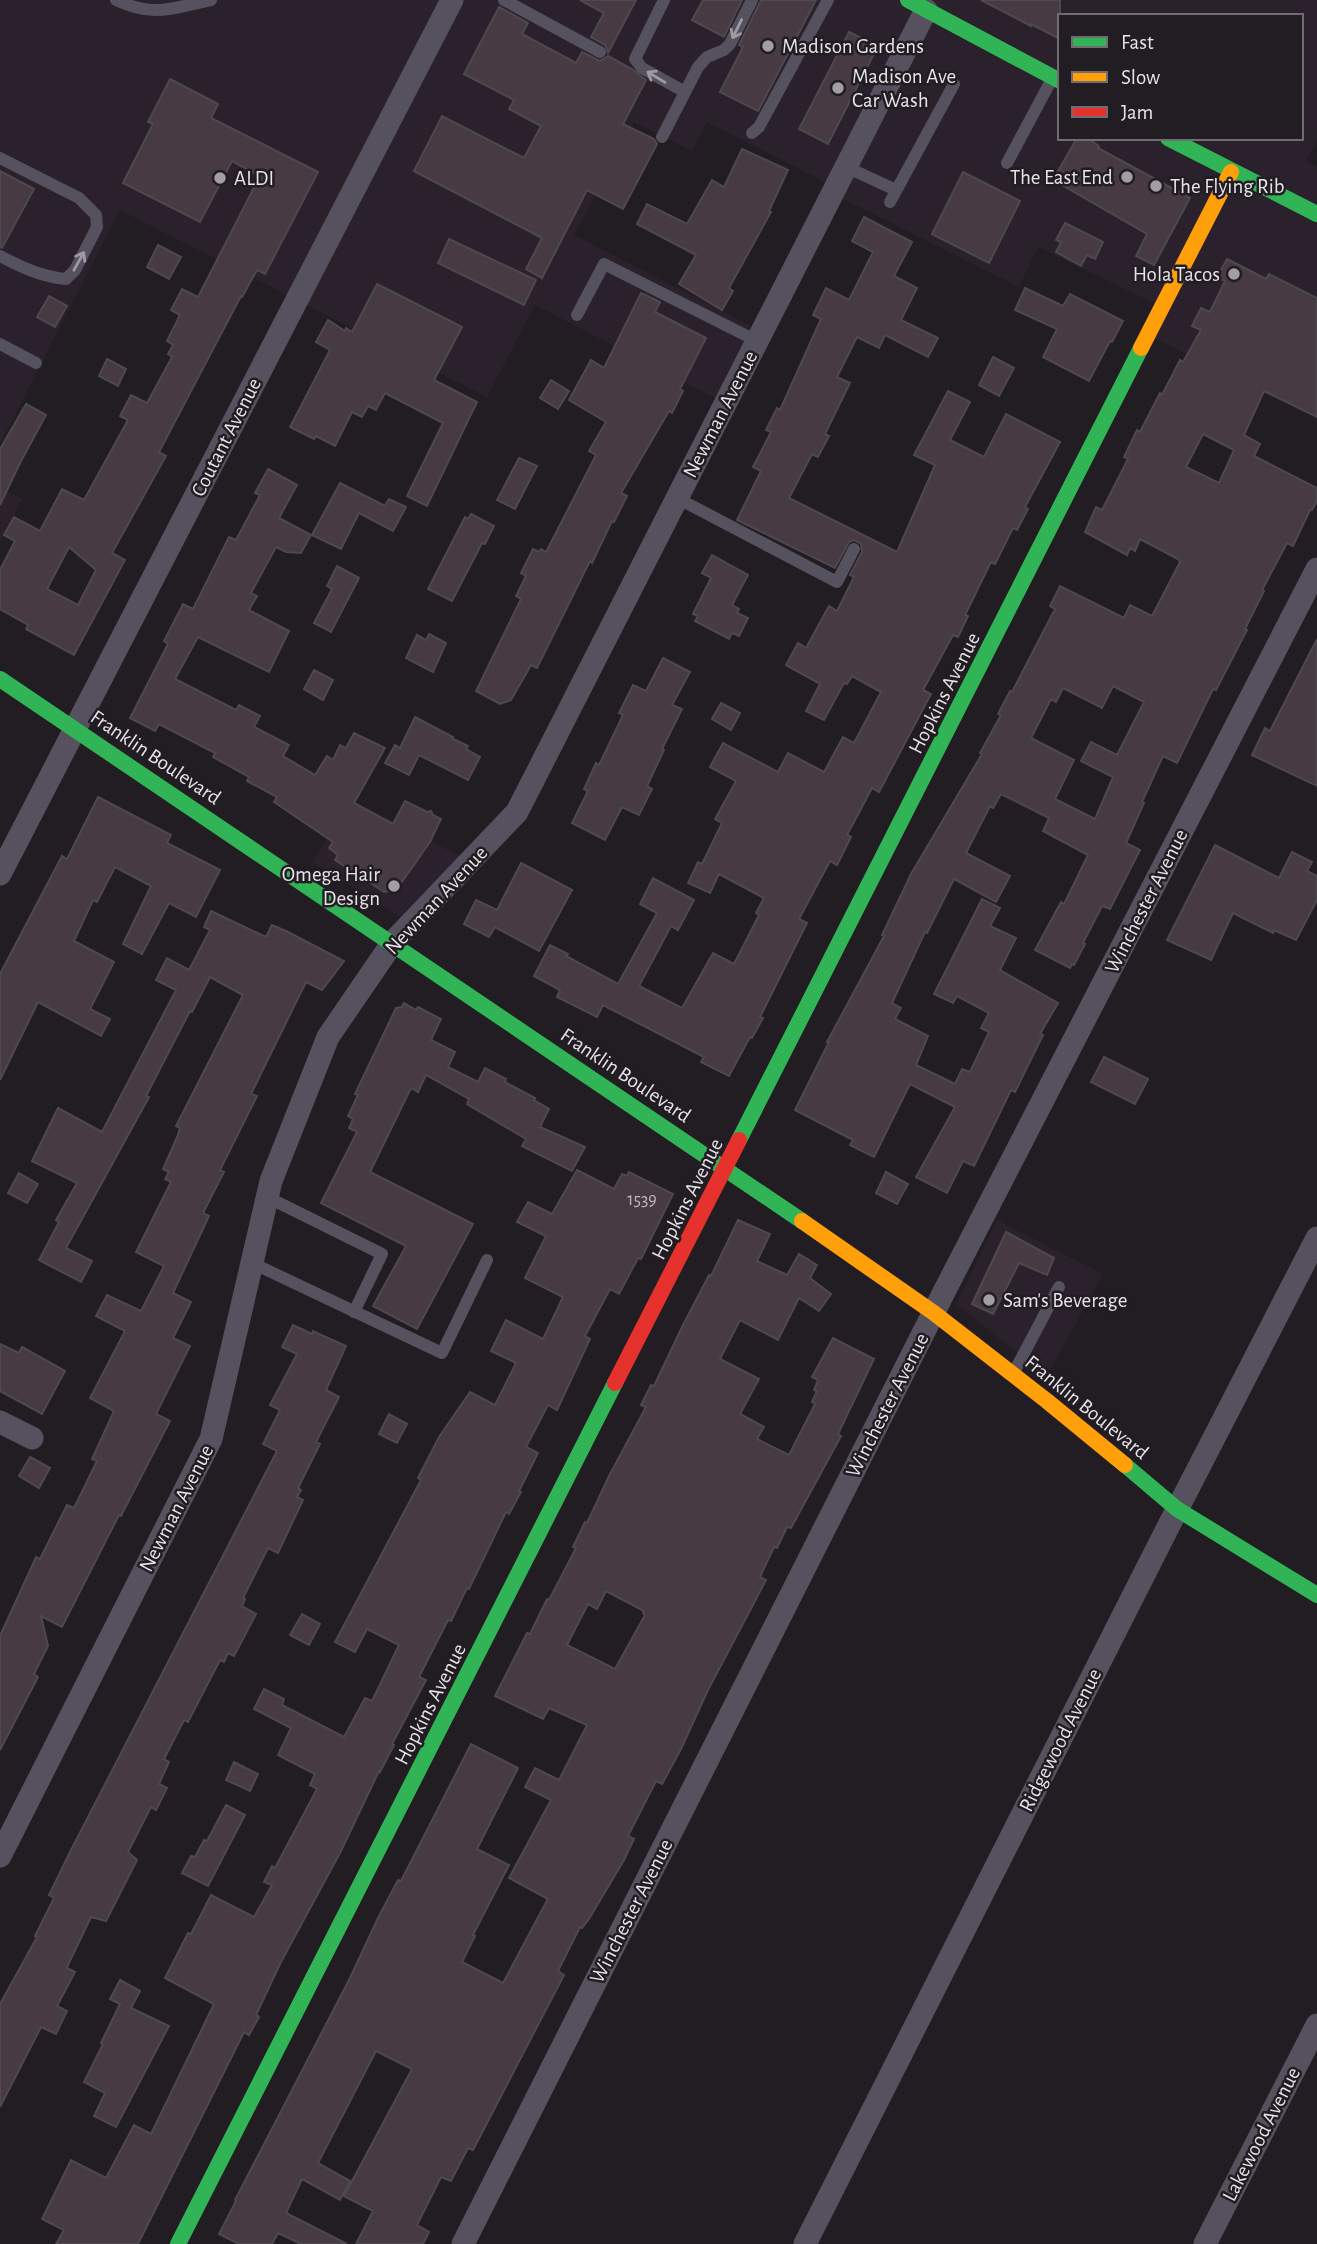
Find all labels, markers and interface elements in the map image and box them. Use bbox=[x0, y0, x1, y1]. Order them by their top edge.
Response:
legend bbox=[1058, 14, 1303, 140]
one-way arrow bbox=[730, 18, 744, 39]
text: Fast bbox=[1121, 32, 1154, 53]
place label: Madison Gardens bbox=[782, 36, 924, 57]
marker: Madison Gardens bbox=[760, 38, 776, 54]
place label: Madison Ave Car Wash bbox=[852, 66, 956, 111]
text: Slow bbox=[1121, 67, 1160, 88]
one-way arrow bbox=[647, 69, 667, 83]
marker: Madison Ave Car Wash bbox=[830, 80, 846, 96]
text: Jam bbox=[1121, 102, 1153, 123]
place label: The East End bbox=[1010, 167, 1113, 188]
place label: ALDI bbox=[234, 168, 274, 189]
marker: The East End bbox=[1119, 169, 1135, 185]
marker: ALDI bbox=[212, 170, 228, 186]
place label: The Flying Rib bbox=[1170, 176, 1285, 197]
marker: The Flying Rib bbox=[1148, 178, 1164, 194]
one-way arrow bbox=[73, 251, 86, 272]
place label: Hola Tacos bbox=[1133, 264, 1220, 285]
marker: Hola Tacos bbox=[1226, 266, 1242, 282]
street label: Newman Avenue bbox=[679, 347, 761, 481]
street label: Coutant Avenue bbox=[188, 375, 265, 500]
street label: Hopkins Avenue bbox=[905, 629, 984, 757]
street label: Franklin Boulevard bbox=[87, 706, 225, 809]
street label: Winchester Avenue bbox=[1101, 826, 1192, 977]
street label: Newman Avenue bbox=[381, 842, 492, 959]
place label: Omega Hair Design bbox=[282, 864, 380, 909]
marker: Omega Hair Design bbox=[386, 878, 402, 894]
street label: Franklin Boulevard bbox=[557, 1024, 695, 1127]
street label: Hopkins Avenue bbox=[648, 1135, 727, 1263]
house number: 1539 bbox=[627, 1191, 657, 1209]
place label: Sam's Beverage bbox=[1003, 1290, 1127, 1311]
marker: Sam's Beverage bbox=[981, 1292, 997, 1308]
street label: Winchester Avenue bbox=[842, 1330, 933, 1481]
street label: Franklin Boulevard bbox=[1021, 1351, 1152, 1463]
street label: Newman Avenue bbox=[135, 1441, 217, 1575]
street label: Hopkins Avenue bbox=[391, 1640, 470, 1768]
street label: Ridgewood Avenue bbox=[1015, 1665, 1106, 1815]
street label: Winchester Avenue bbox=[586, 1836, 677, 1987]
street label: Lakewood Avenue bbox=[1219, 2064, 1304, 2205]

